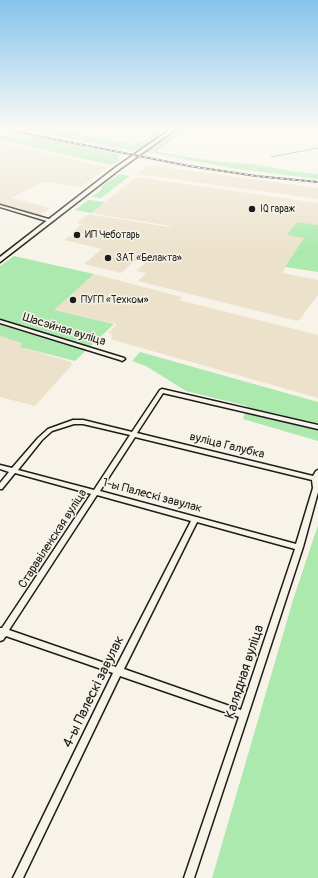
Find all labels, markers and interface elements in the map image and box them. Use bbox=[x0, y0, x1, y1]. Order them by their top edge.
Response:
place label: IQ гараж bbox=[260, 203, 295, 215]
marker: IQ гараж bbox=[247, 204, 257, 214]
place label: ИП Чеботарь bbox=[85, 229, 140, 241]
marker: ИП Чеботарь bbox=[72, 230, 82, 240]
place label: ЗАТ «Белакта» bbox=[116, 252, 182, 264]
marker: ЗАТ «Белакта» bbox=[103, 253, 113, 263]
place label: ПУГП «Техком» bbox=[81, 294, 149, 306]
marker: ПУГП «Техком» bbox=[68, 295, 78, 305]
street label: Шасэйная вуліца bbox=[21, 311, 107, 349]
street label: вуліца Галубка bbox=[188, 430, 266, 462]
street label: 1-ы Палескі завулак bbox=[101, 476, 203, 516]
street label: Старавіленская вуліца bbox=[16, 487, 90, 591]
street label: Калядная вуліца bbox=[222, 623, 268, 721]
street label: 4-ы Палескі завулак bbox=[60, 633, 128, 751]

